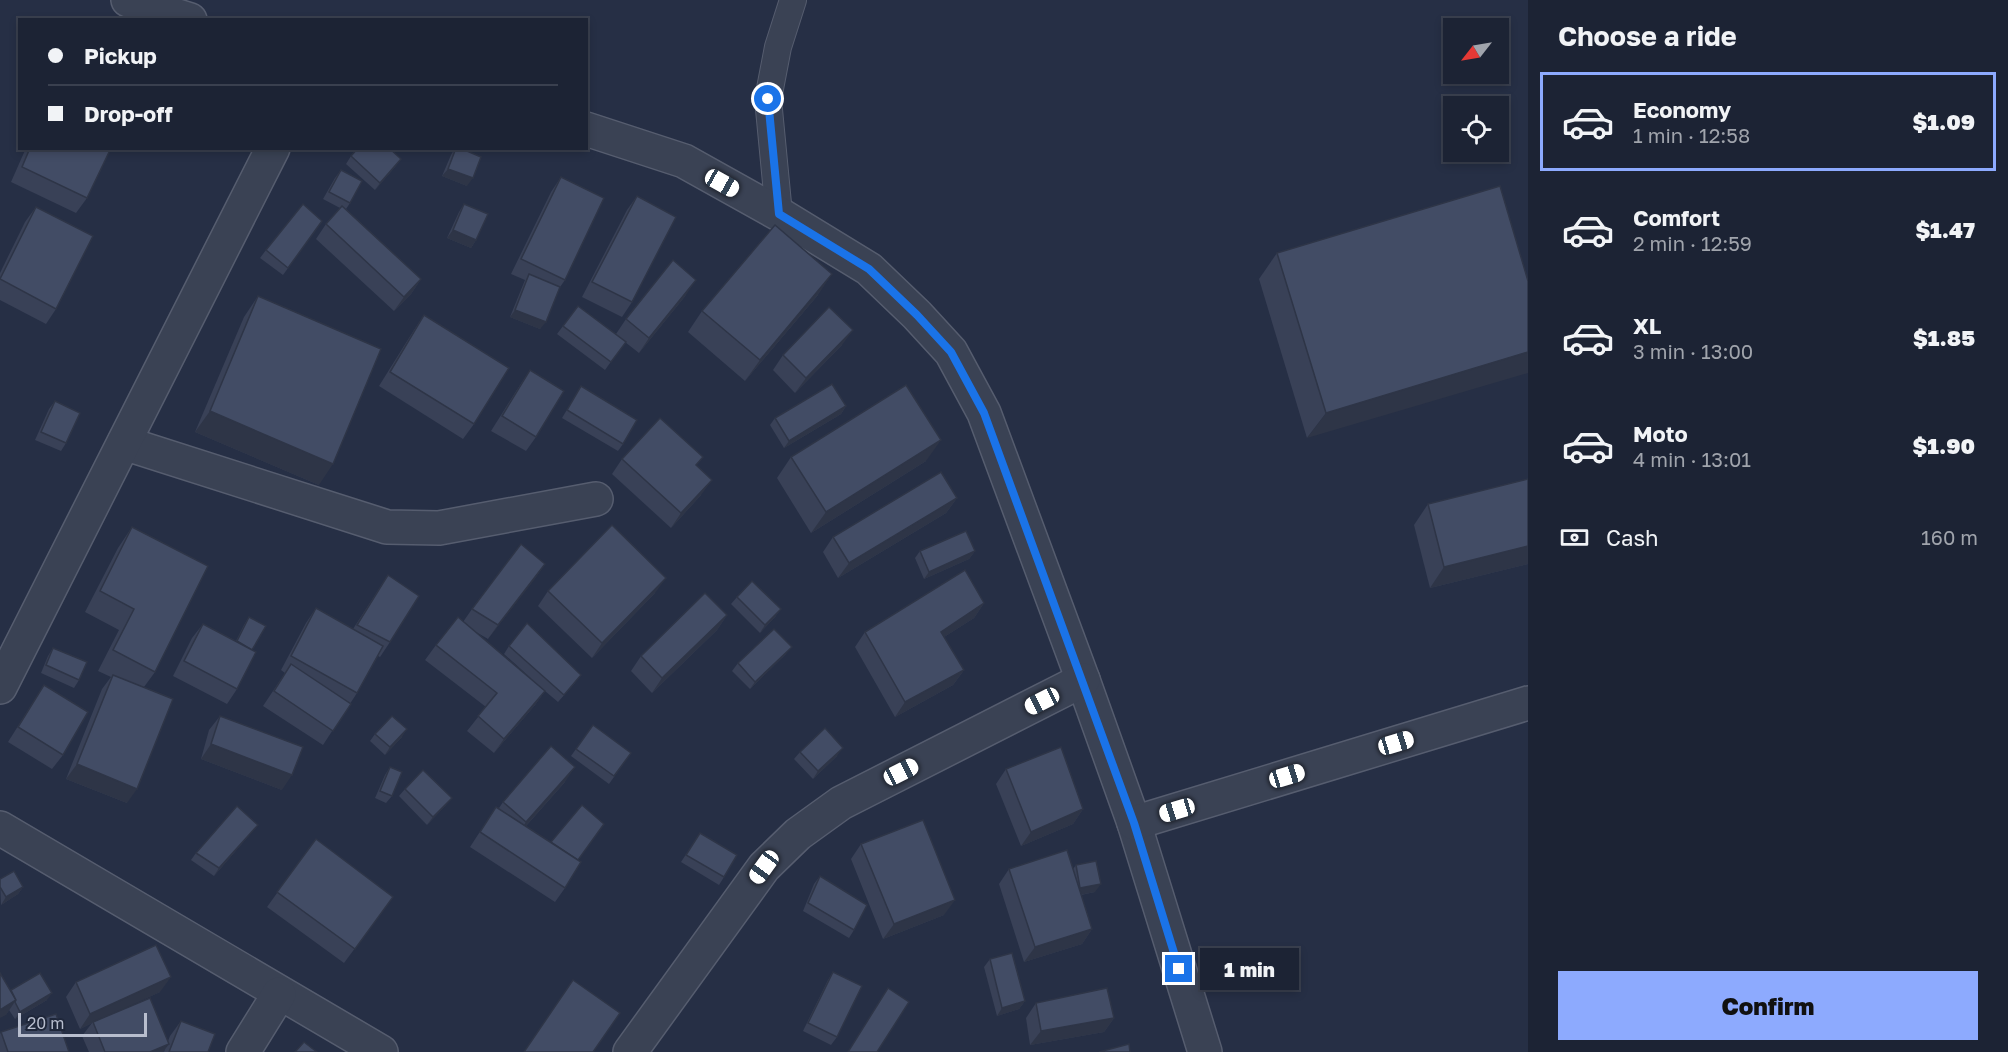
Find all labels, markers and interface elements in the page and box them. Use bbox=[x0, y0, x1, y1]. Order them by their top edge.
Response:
north arrow bbox=[1443, 18, 1509, 84]
map controls bbox=[1443, 18, 1509, 162]
text: Choose a ride bbox=[1558, 20, 1737, 52]
text: Pickup bbox=[84, 42, 157, 69]
route start bbox=[754, 85, 781, 112]
icon: car bbox=[1561, 95, 1615, 149]
button: locate bbox=[1443, 96, 1509, 162]
text: Economy bbox=[1633, 96, 1731, 123]
text: Drop-off bbox=[84, 100, 173, 127]
text: $1.09 bbox=[1913, 108, 1975, 135]
text: 1 min · 12:58 bbox=[1633, 123, 1750, 147]
car bbox=[702, 166, 742, 200]
icon: car bbox=[1561, 203, 1615, 257]
text: Comfort bbox=[1633, 204, 1720, 231]
text: $1.47 bbox=[1915, 216, 1975, 243]
text: 2 min · 12:59 bbox=[1633, 231, 1752, 255]
icon: car bbox=[1561, 311, 1615, 365]
text: XL bbox=[1633, 312, 1661, 339]
text: $1.85 bbox=[1913, 324, 1975, 351]
text: 3 min · 13:00 bbox=[1633, 339, 1753, 363]
icon: car bbox=[1561, 419, 1615, 473]
text: Moto bbox=[1633, 420, 1688, 447]
text: $1.90 bbox=[1913, 432, 1975, 459]
text: 4 min · 13:01 bbox=[1633, 447, 1751, 471]
icon: cash bbox=[1558, 521, 1591, 554]
text: Cash bbox=[1606, 524, 1659, 551]
text: 160 m bbox=[1921, 525, 1978, 549]
car bbox=[1022, 685, 1062, 717]
car bbox=[1376, 729, 1416, 757]
car bbox=[881, 756, 921, 788]
car bbox=[1267, 762, 1307, 790]
car bbox=[1157, 796, 1197, 824]
car bbox=[746, 847, 782, 887]
callout: 1 min bbox=[1200, 948, 1299, 990]
route end bbox=[1165, 955, 1192, 982]
text: 1 min bbox=[1224, 957, 1275, 981]
button: Confirm bbox=[1558, 971, 1978, 1040]
scale bar bbox=[18, 1010, 147, 1038]
text: 20 m bbox=[27, 1013, 64, 1033]

